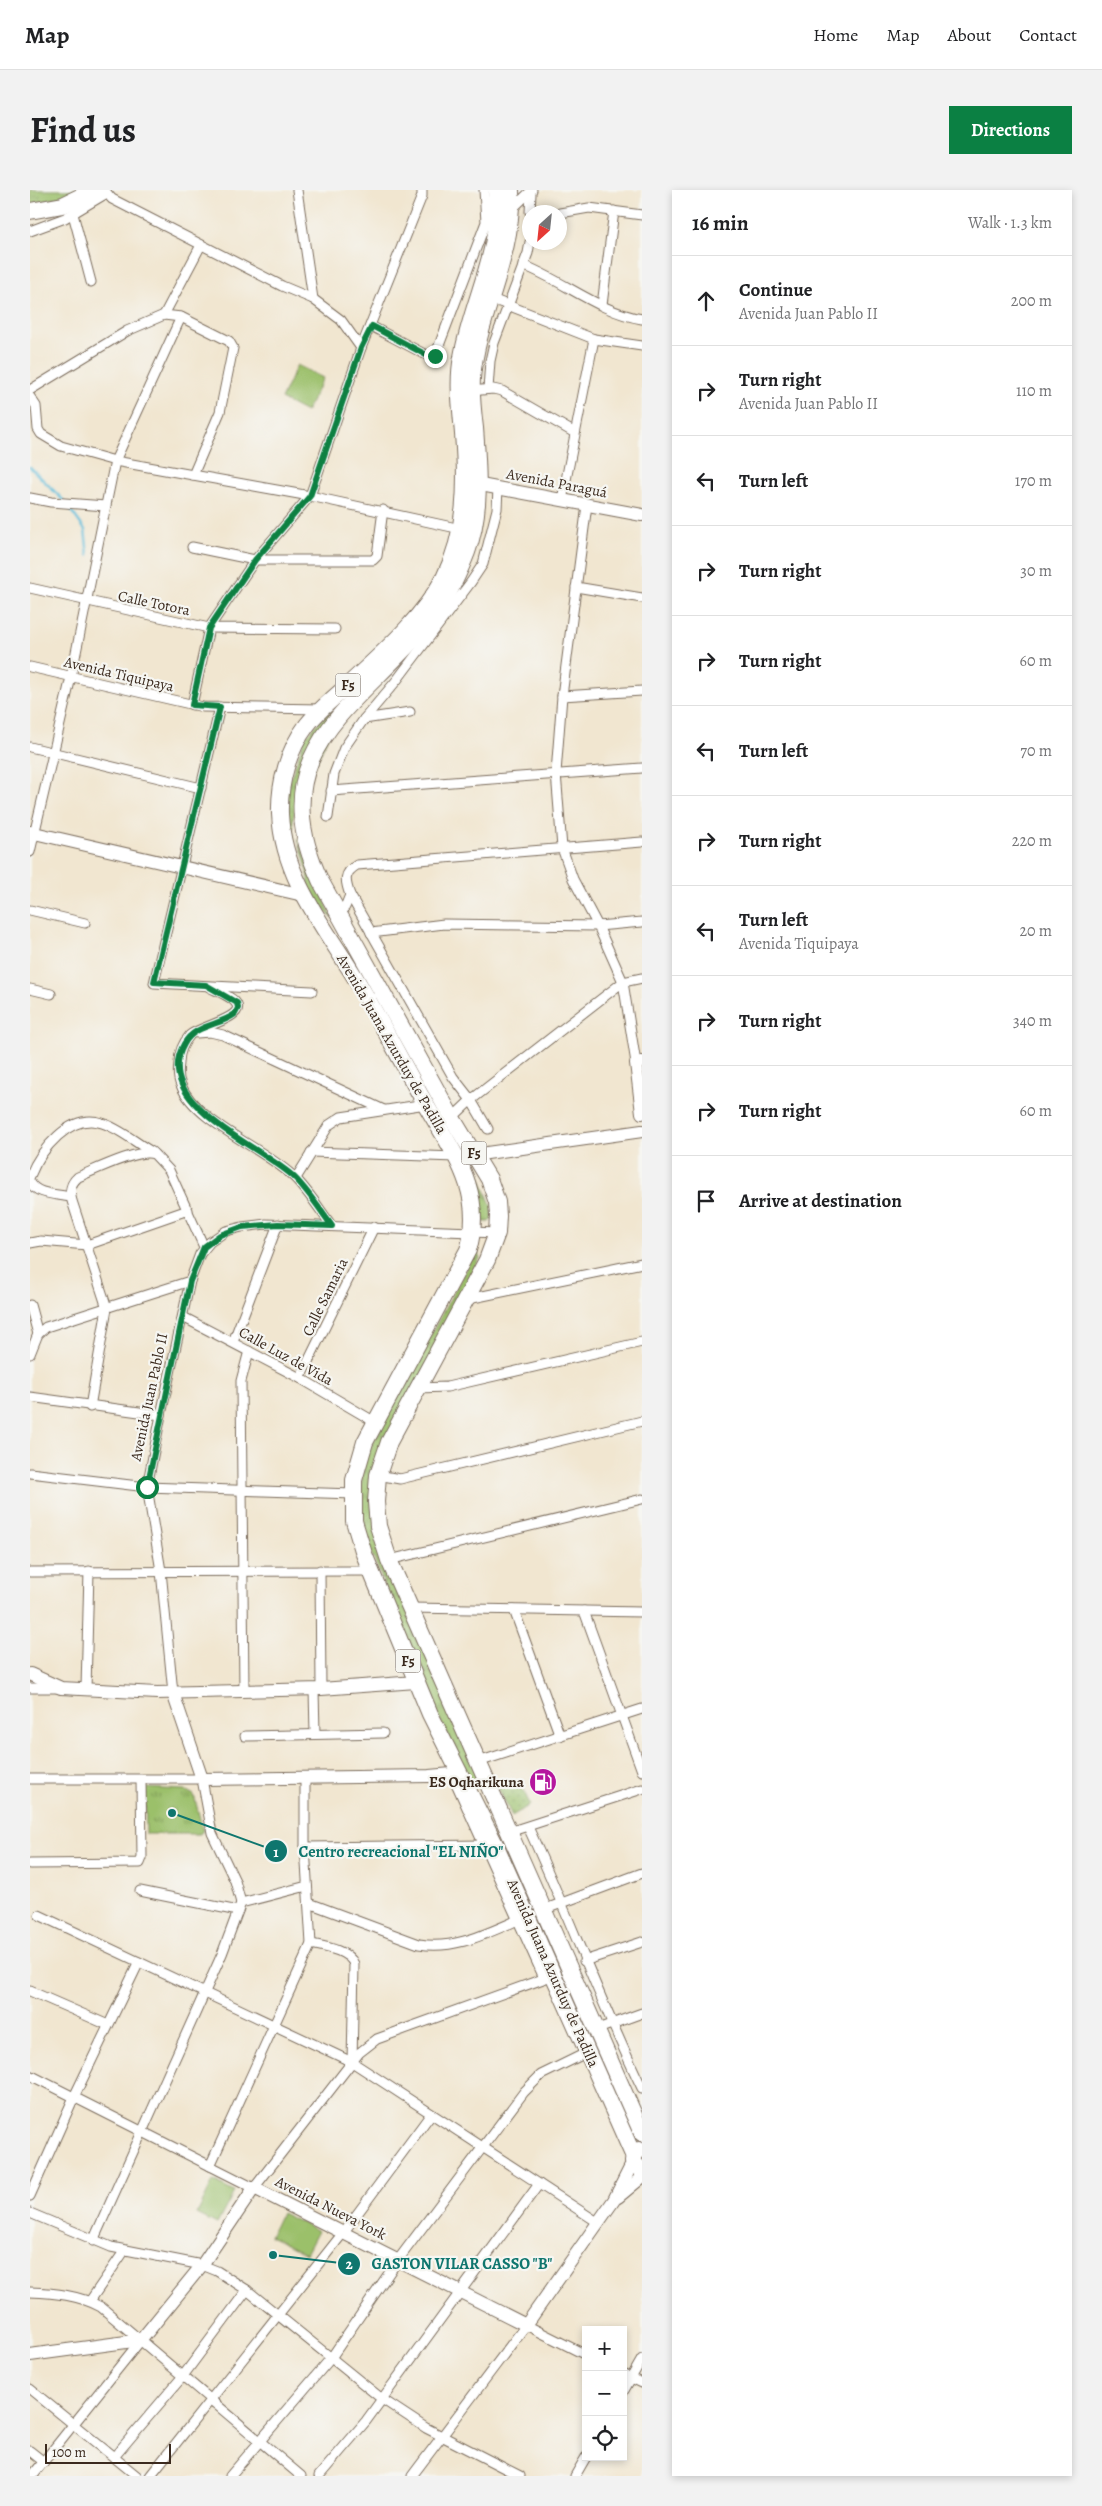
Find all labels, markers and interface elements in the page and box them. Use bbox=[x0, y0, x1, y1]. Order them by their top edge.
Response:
text: Map bbox=[25, 19, 69, 51]
text: Home bbox=[813, 23, 858, 47]
text: Map bbox=[886, 23, 919, 47]
text: About bbox=[947, 23, 991, 47]
text: Contact bbox=[1019, 23, 1077, 47]
text: Find us bbox=[30, 106, 136, 154]
button: Directions bbox=[949, 106, 1072, 154]
north arrow bbox=[522, 205, 567, 250]
text: 16 min bbox=[692, 209, 749, 237]
text: Walk · 1.3 km bbox=[968, 212, 1052, 234]
text: Continue bbox=[739, 277, 813, 303]
icon: ahead bbox=[692, 287, 720, 315]
text: 200 m bbox=[1011, 290, 1052, 312]
text: Avenida Juan Pablo II bbox=[739, 303, 878, 325]
route end bbox=[424, 345, 447, 368]
text: Turn right bbox=[739, 367, 821, 393]
icon: right bbox=[692, 377, 720, 405]
text: 110 m bbox=[1016, 380, 1052, 402]
text: Avenida Juan Pablo II bbox=[739, 393, 878, 415]
street label: Avenida Paraguá bbox=[504, 463, 609, 503]
icon: left bbox=[692, 467, 720, 495]
text: Turn left bbox=[739, 468, 808, 494]
text: 170 m bbox=[1015, 470, 1052, 492]
icon: right bbox=[692, 557, 720, 585]
text: Turn right bbox=[739, 558, 821, 584]
text: 30 m bbox=[1020, 560, 1052, 582]
street label: Calle Totora bbox=[116, 586, 192, 620]
icon: right bbox=[692, 647, 720, 675]
text: Turn right bbox=[739, 648, 821, 674]
text: 60 m bbox=[1020, 650, 1052, 672]
street label: Avenida Tiquipaya bbox=[61, 651, 176, 696]
road number: F5 bbox=[336, 674, 360, 696]
icon: left bbox=[692, 737, 720, 765]
text: Turn left bbox=[739, 738, 808, 764]
text: 70 m bbox=[1020, 740, 1052, 762]
icon: right bbox=[692, 827, 720, 855]
text: Turn right bbox=[739, 828, 821, 854]
text: 220 m bbox=[1012, 830, 1052, 852]
text: Turn left bbox=[739, 907, 808, 933]
icon: left bbox=[692, 917, 720, 945]
text: 20 m bbox=[1019, 920, 1052, 942]
text: Avenida Tiquipaya bbox=[739, 933, 859, 955]
street label: Avenida Juana Azurduy de Padilla bbox=[332, 950, 452, 1137]
icon: right bbox=[692, 1007, 720, 1035]
text: Turn right bbox=[739, 1008, 821, 1034]
text: 340 m bbox=[1013, 1010, 1052, 1032]
icon: right bbox=[692, 1097, 720, 1125]
text: Turn right bbox=[739, 1098, 821, 1124]
text: 60 m bbox=[1020, 1100, 1052, 1122]
road number: F5 bbox=[462, 1141, 486, 1164]
icon: arrive bbox=[692, 1187, 720, 1215]
text: Arrive at destination bbox=[739, 1188, 902, 1214]
street label: Calle Samaria bbox=[297, 1255, 353, 1339]
street label: Calle Luz de Vida bbox=[235, 1322, 337, 1390]
street label: Avenida Juan Pablo II bbox=[125, 1331, 172, 1464]
route start bbox=[136, 1476, 159, 1499]
road number: F5 bbox=[396, 1650, 420, 1672]
fuel station icon: ES Oqharikuna bbox=[528, 1767, 558, 1797]
place label: ES Oqharikuna bbox=[429, 1772, 525, 1792]
callout: Centro recreacional "EL NIÑO" bbox=[264, 1836, 514, 1867]
text: Centro recreacional "EL NIÑO" bbox=[299, 1841, 503, 1863]
text: 1 bbox=[273, 1842, 279, 1862]
street label: Avenida Juana Azurduy de Padilla bbox=[502, 1875, 604, 2070]
street label: Avenida Nueva York bbox=[271, 2171, 390, 2245]
callout: GASTON VILAR CASSO "B" bbox=[336, 2248, 562, 2279]
text: GASTON VILAR CASSO "B" bbox=[372, 2253, 552, 2275]
text: 2 bbox=[345, 2254, 353, 2274]
map controls bbox=[582, 2326, 627, 2461]
button: + bbox=[582, 2326, 627, 2371]
button: − bbox=[582, 2371, 627, 2416]
button: locate bbox=[582, 2416, 627, 2461]
scale bar bbox=[45, 2441, 171, 2464]
text: 100 m bbox=[52, 2443, 86, 2462]

